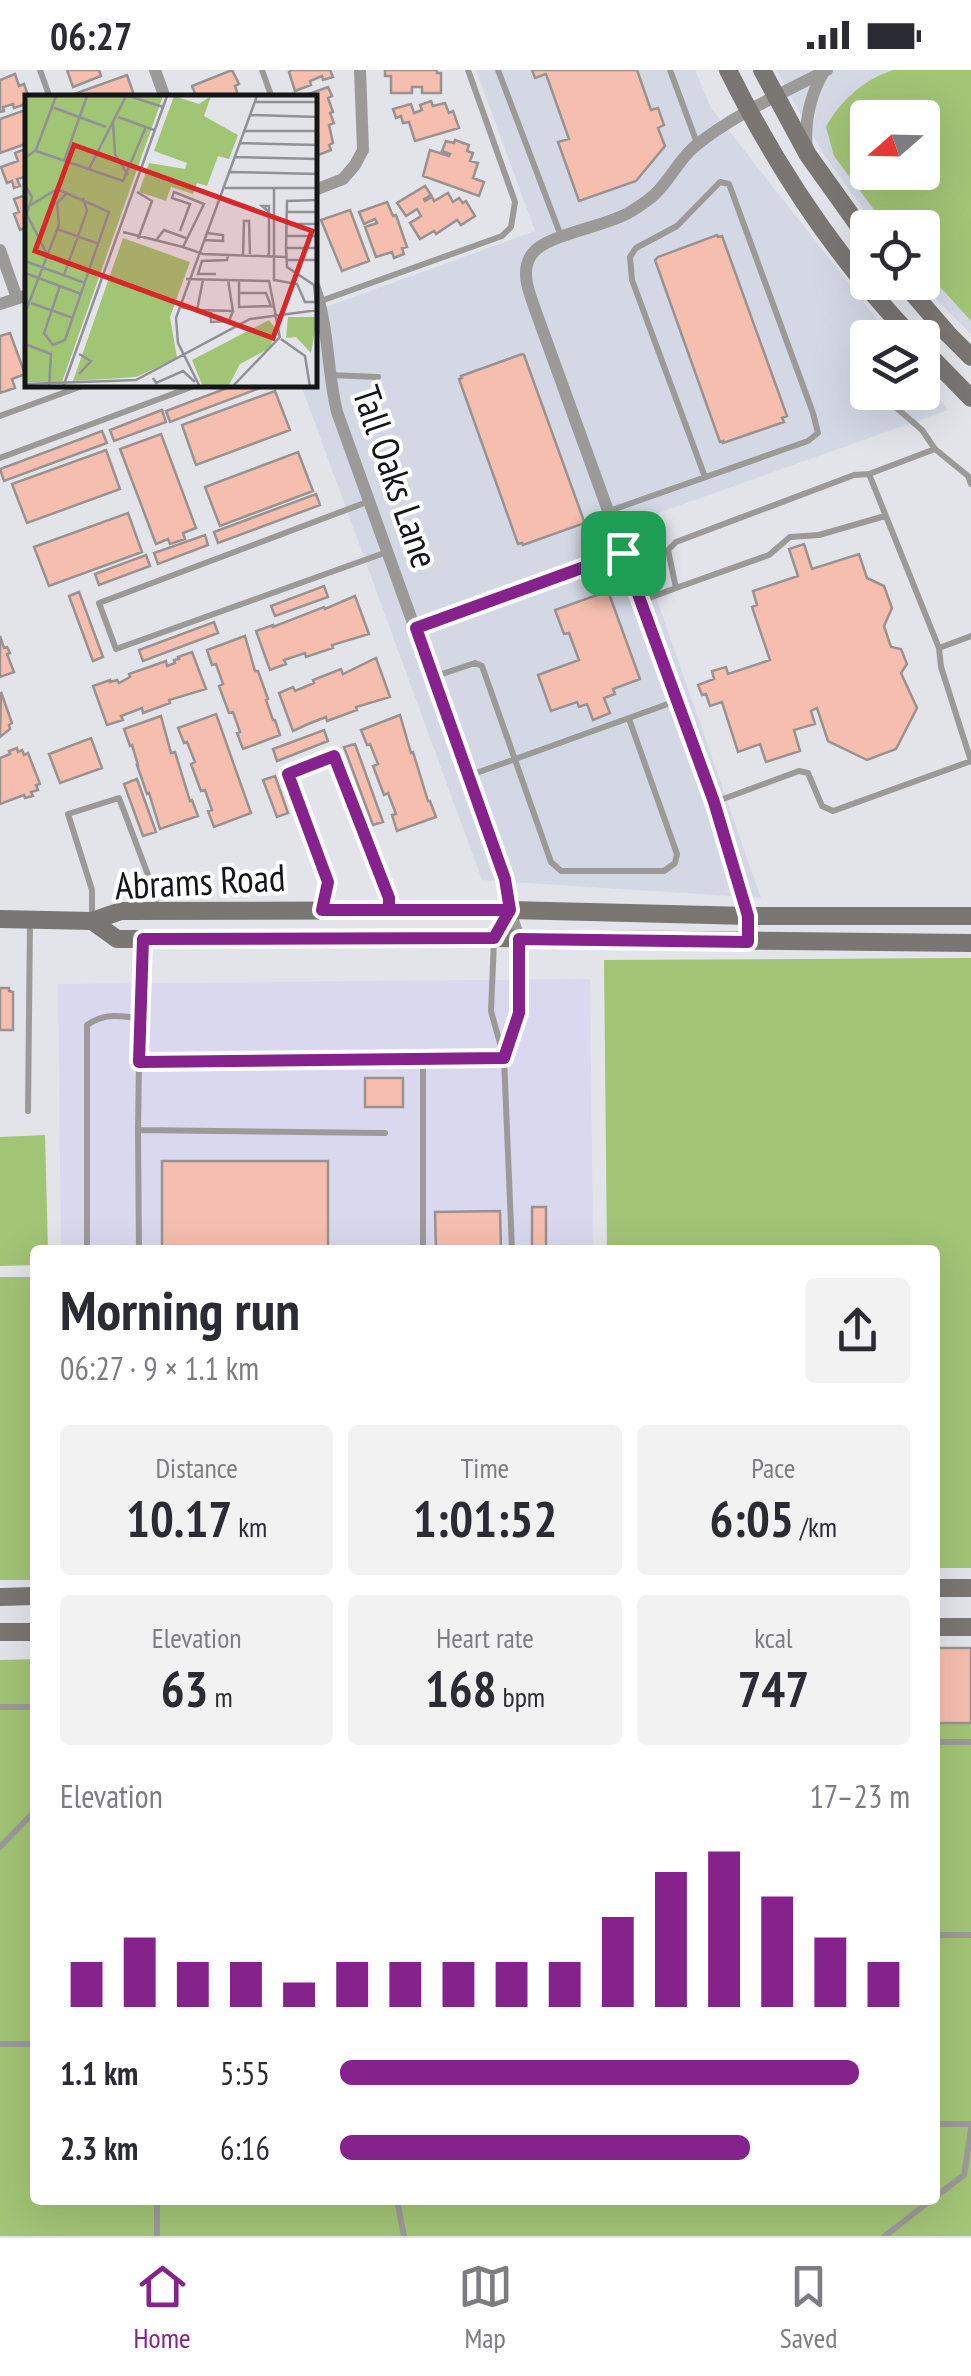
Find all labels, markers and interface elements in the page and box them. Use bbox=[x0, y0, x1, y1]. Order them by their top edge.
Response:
text: 06:27 bbox=[50, 11, 132, 60]
inset map bbox=[25, 95, 318, 388]
north arrow bbox=[850, 100, 940, 190]
map controls bbox=[850, 100, 940, 410]
button: locate bbox=[850, 210, 940, 300]
button: layers bbox=[850, 320, 940, 410]
street label: Tall Oaks Lane bbox=[342, 379, 450, 574]
pin bbox=[581, 511, 666, 596]
icon: arrive bbox=[596, 526, 651, 581]
street label: Abrams Road bbox=[113, 852, 286, 909]
text: Morning run bbox=[60, 1274, 300, 1345]
button: share bbox=[805, 1278, 910, 1383]
text: 06:27 · 9 × 1.1 km bbox=[60, 1347, 259, 1389]
text: Distance bbox=[155, 1449, 238, 1486]
text: Time bbox=[461, 1449, 509, 1486]
text: Pace bbox=[751, 1449, 795, 1486]
text: 10.17 bbox=[126, 1486, 232, 1551]
text: 1:01:52 bbox=[413, 1486, 557, 1551]
text: 6:05 bbox=[710, 1486, 794, 1551]
text: km bbox=[232, 1508, 267, 1545]
text: /km bbox=[794, 1508, 837, 1545]
text: Elevation bbox=[152, 1619, 242, 1656]
text: Heart rate bbox=[436, 1619, 534, 1656]
text: kcal bbox=[754, 1619, 792, 1656]
text: 63 bbox=[161, 1656, 208, 1721]
text: 168 bbox=[425, 1656, 497, 1721]
text: 747 bbox=[737, 1656, 809, 1721]
text: m bbox=[208, 1678, 233, 1715]
text: bpm bbox=[497, 1678, 545, 1715]
text: Elevation bbox=[60, 1775, 163, 1817]
text: 17–23 m bbox=[809, 1775, 910, 1817]
text: 1.1 km bbox=[60, 2052, 138, 2094]
text: 5:55 bbox=[220, 2052, 270, 2094]
text: 2.3 km bbox=[60, 2127, 138, 2169]
text: 6:16 bbox=[220, 2127, 270, 2169]
tab: Home bbox=[134, 2259, 190, 2356]
tab: Map bbox=[458, 2259, 513, 2356]
tab: Saved bbox=[780, 2259, 837, 2356]

